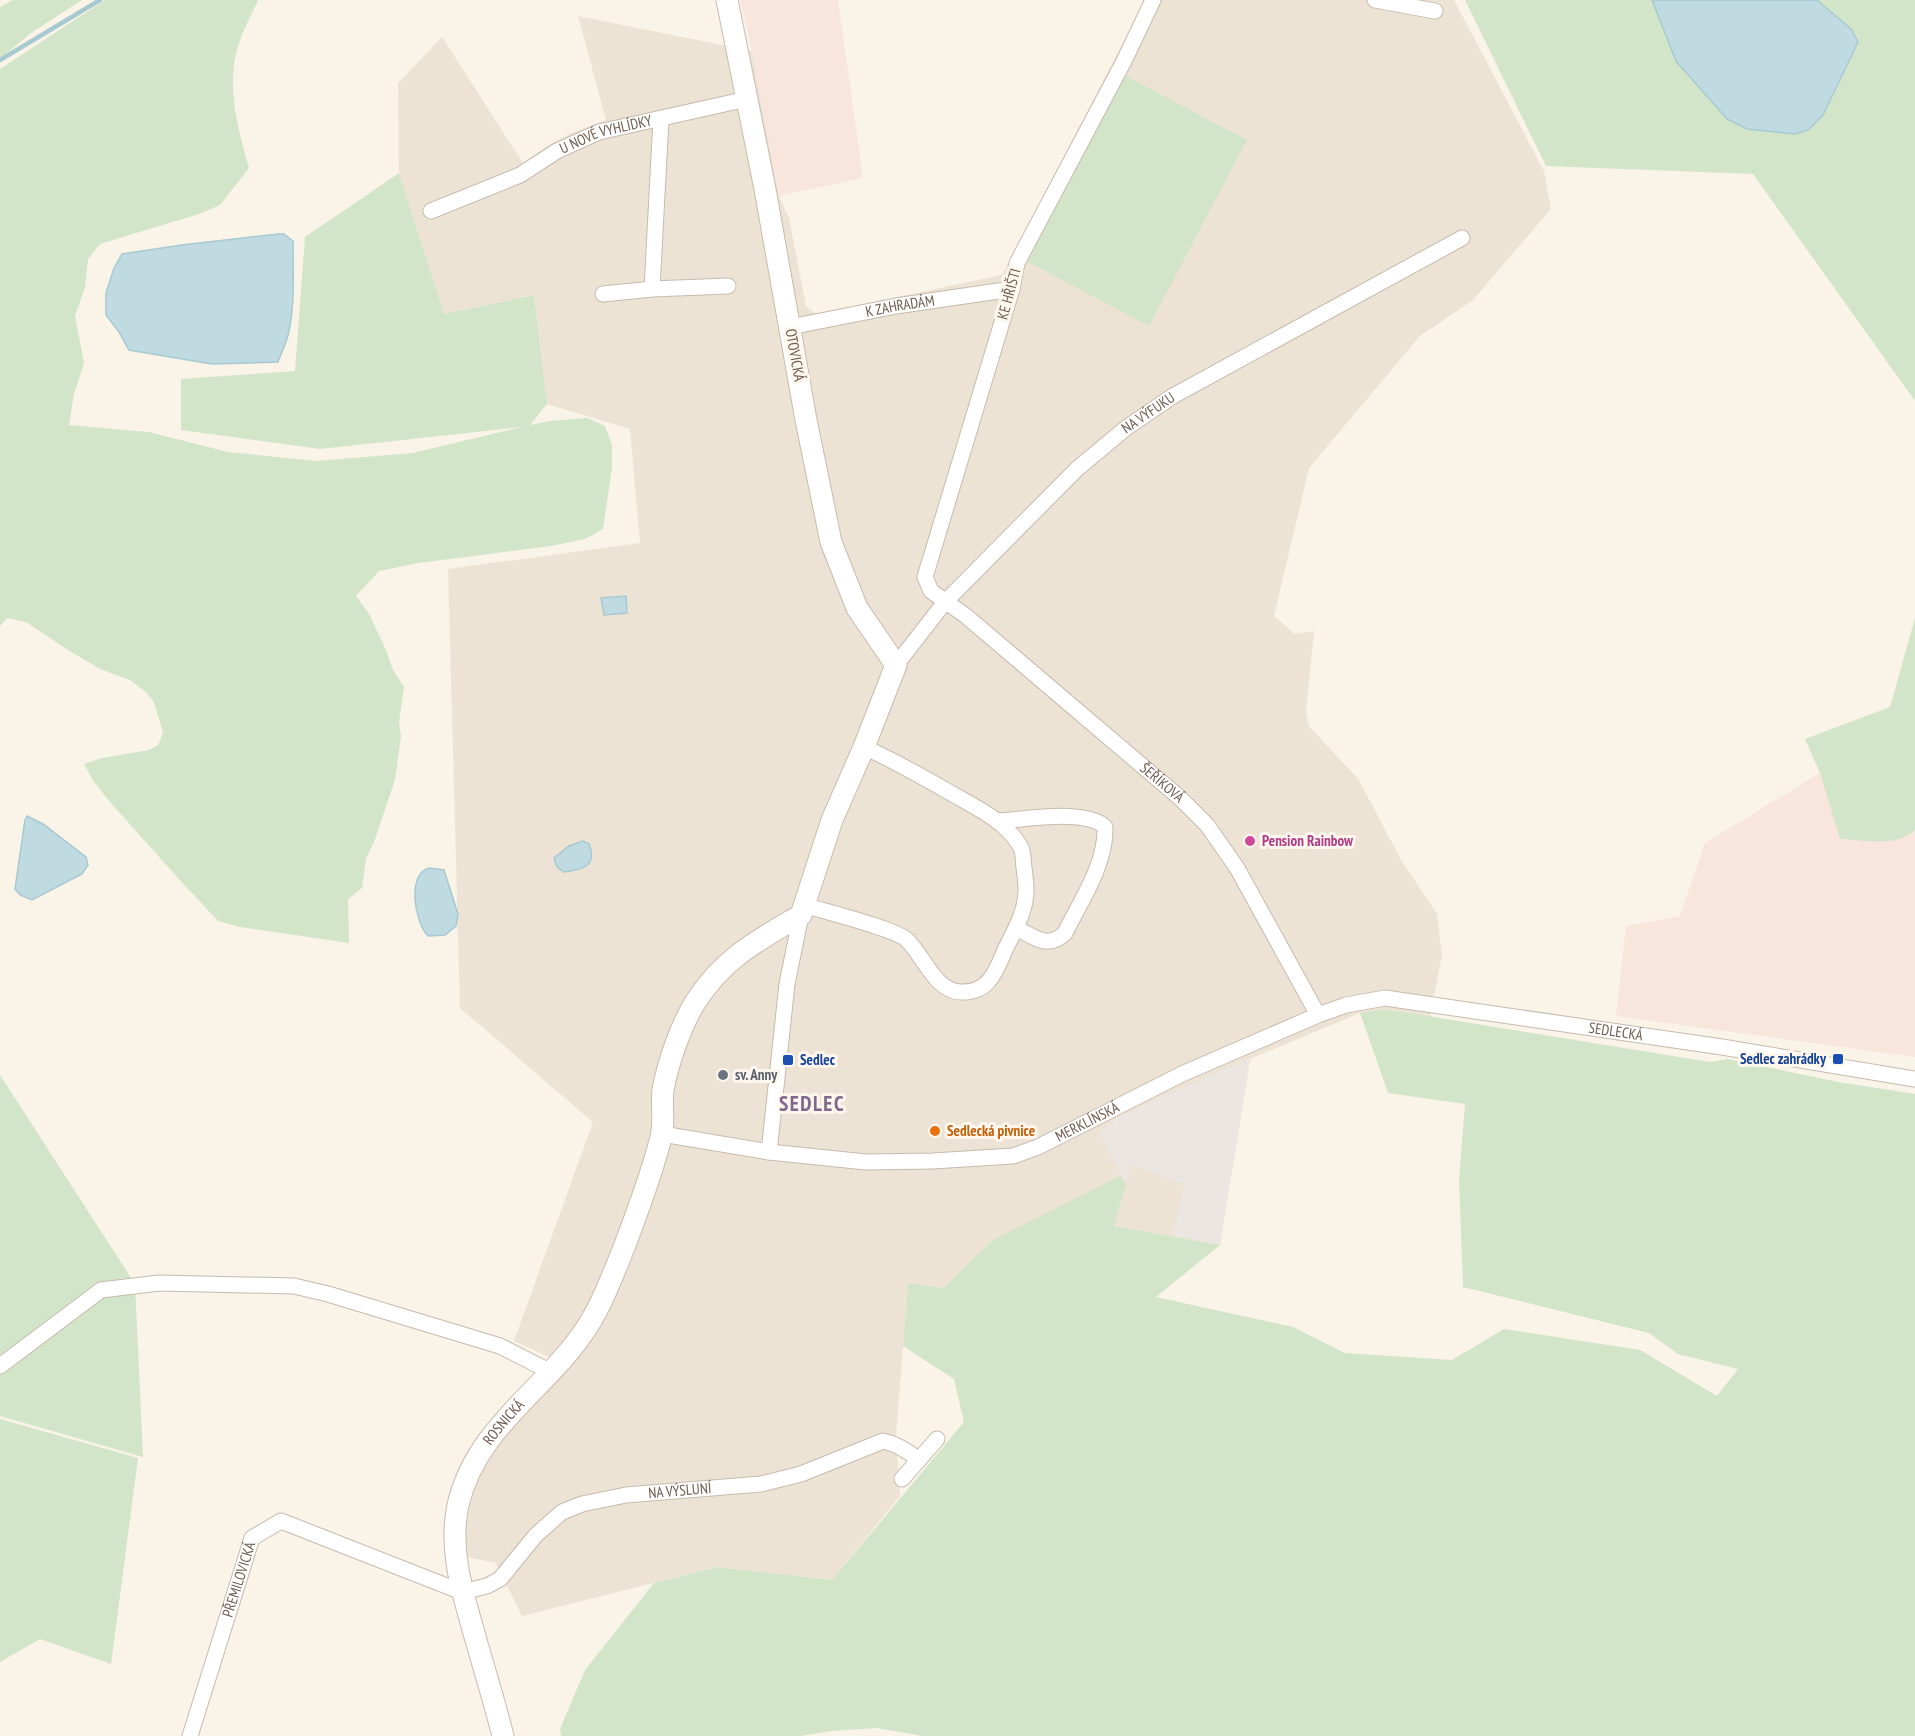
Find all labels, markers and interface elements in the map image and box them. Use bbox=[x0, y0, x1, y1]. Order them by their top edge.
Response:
street label: U NOVÉ VYHLÍDKY bbox=[556, 110, 654, 158]
street label: KE HŘIŠTI bbox=[993, 266, 1024, 322]
street label: K ZAHRADÁM bbox=[864, 290, 936, 321]
street label: OTOVICKÁ bbox=[782, 327, 810, 384]
street label: NA VÝFUKU bbox=[1118, 388, 1178, 437]
street label: ŠEŘÍKOVÁ bbox=[1136, 758, 1189, 807]
place label: Pension Rainbow bbox=[1262, 831, 1354, 850]
marker: Pension Rainbow bbox=[1243, 834, 1257, 848]
street label: SEDLECKÁ bbox=[1588, 1018, 1645, 1045]
place label: Sedlec zahrádky bbox=[1740, 1049, 1827, 1068]
place label: Sedlec bbox=[800, 1050, 836, 1069]
marker: Sedlec zahrádky bbox=[1831, 1052, 1845, 1066]
marker: Sedlec bbox=[781, 1053, 795, 1067]
place label: sv. Anny bbox=[735, 1065, 778, 1084]
marker: sv. Anny bbox=[716, 1068, 730, 1082]
district label: SEDLEC bbox=[779, 1090, 845, 1117]
street label: MERKLÍNSKÁ bbox=[1052, 1097, 1123, 1146]
place label: Sedlecká pivnice bbox=[947, 1121, 1035, 1140]
marker: Sedlecká pivnice bbox=[928, 1124, 942, 1138]
street label: ROSNICKÁ bbox=[479, 1395, 529, 1448]
street label: NA VÝSLUNÍ bbox=[648, 1478, 713, 1502]
street label: PŘEMILOVICKÁ bbox=[218, 1538, 260, 1620]

